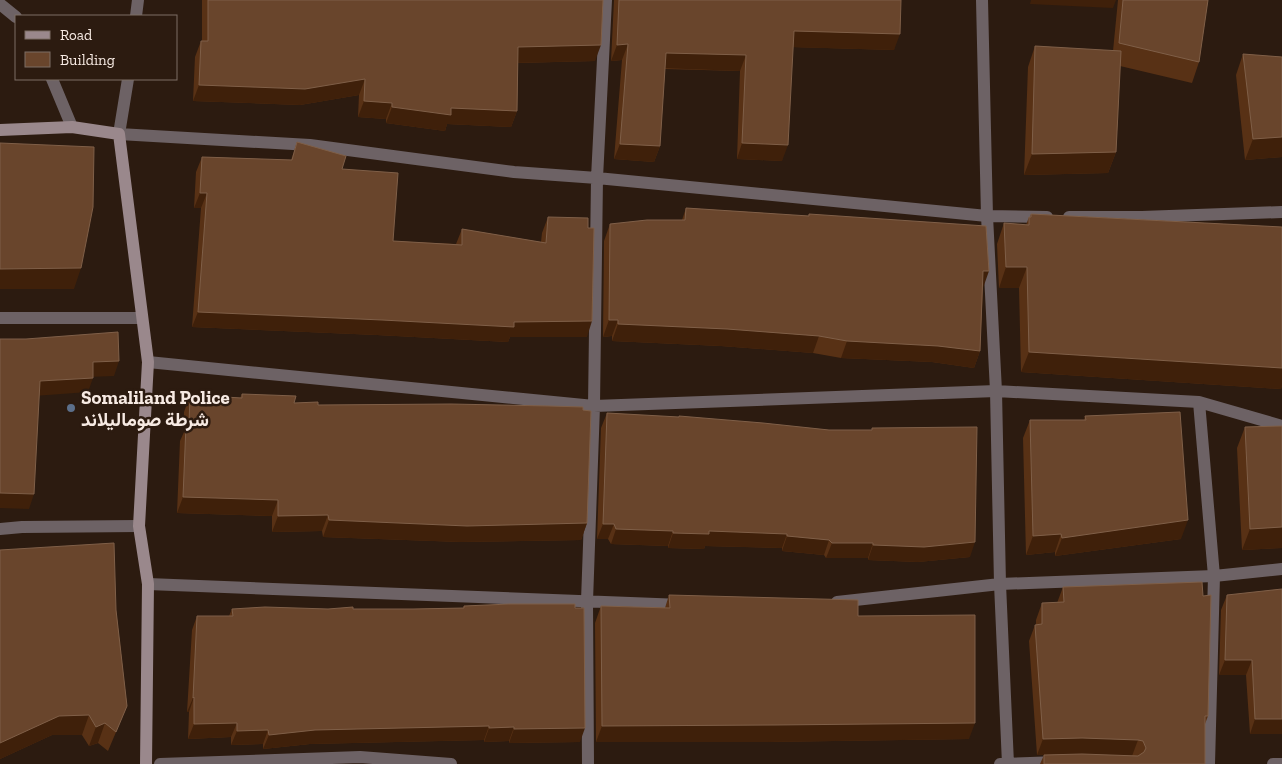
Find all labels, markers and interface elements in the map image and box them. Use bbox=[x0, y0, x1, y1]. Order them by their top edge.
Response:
legend bbox=[15, 15, 178, 80]
text: Road bbox=[60, 26, 93, 44]
text: Building bbox=[60, 51, 115, 69]
place label: Somaliland Police شرطة صوماليلاند bbox=[81, 386, 230, 432]
marker: Somaliland Police شرطة صوماليلاند bbox=[65, 402, 77, 414]

